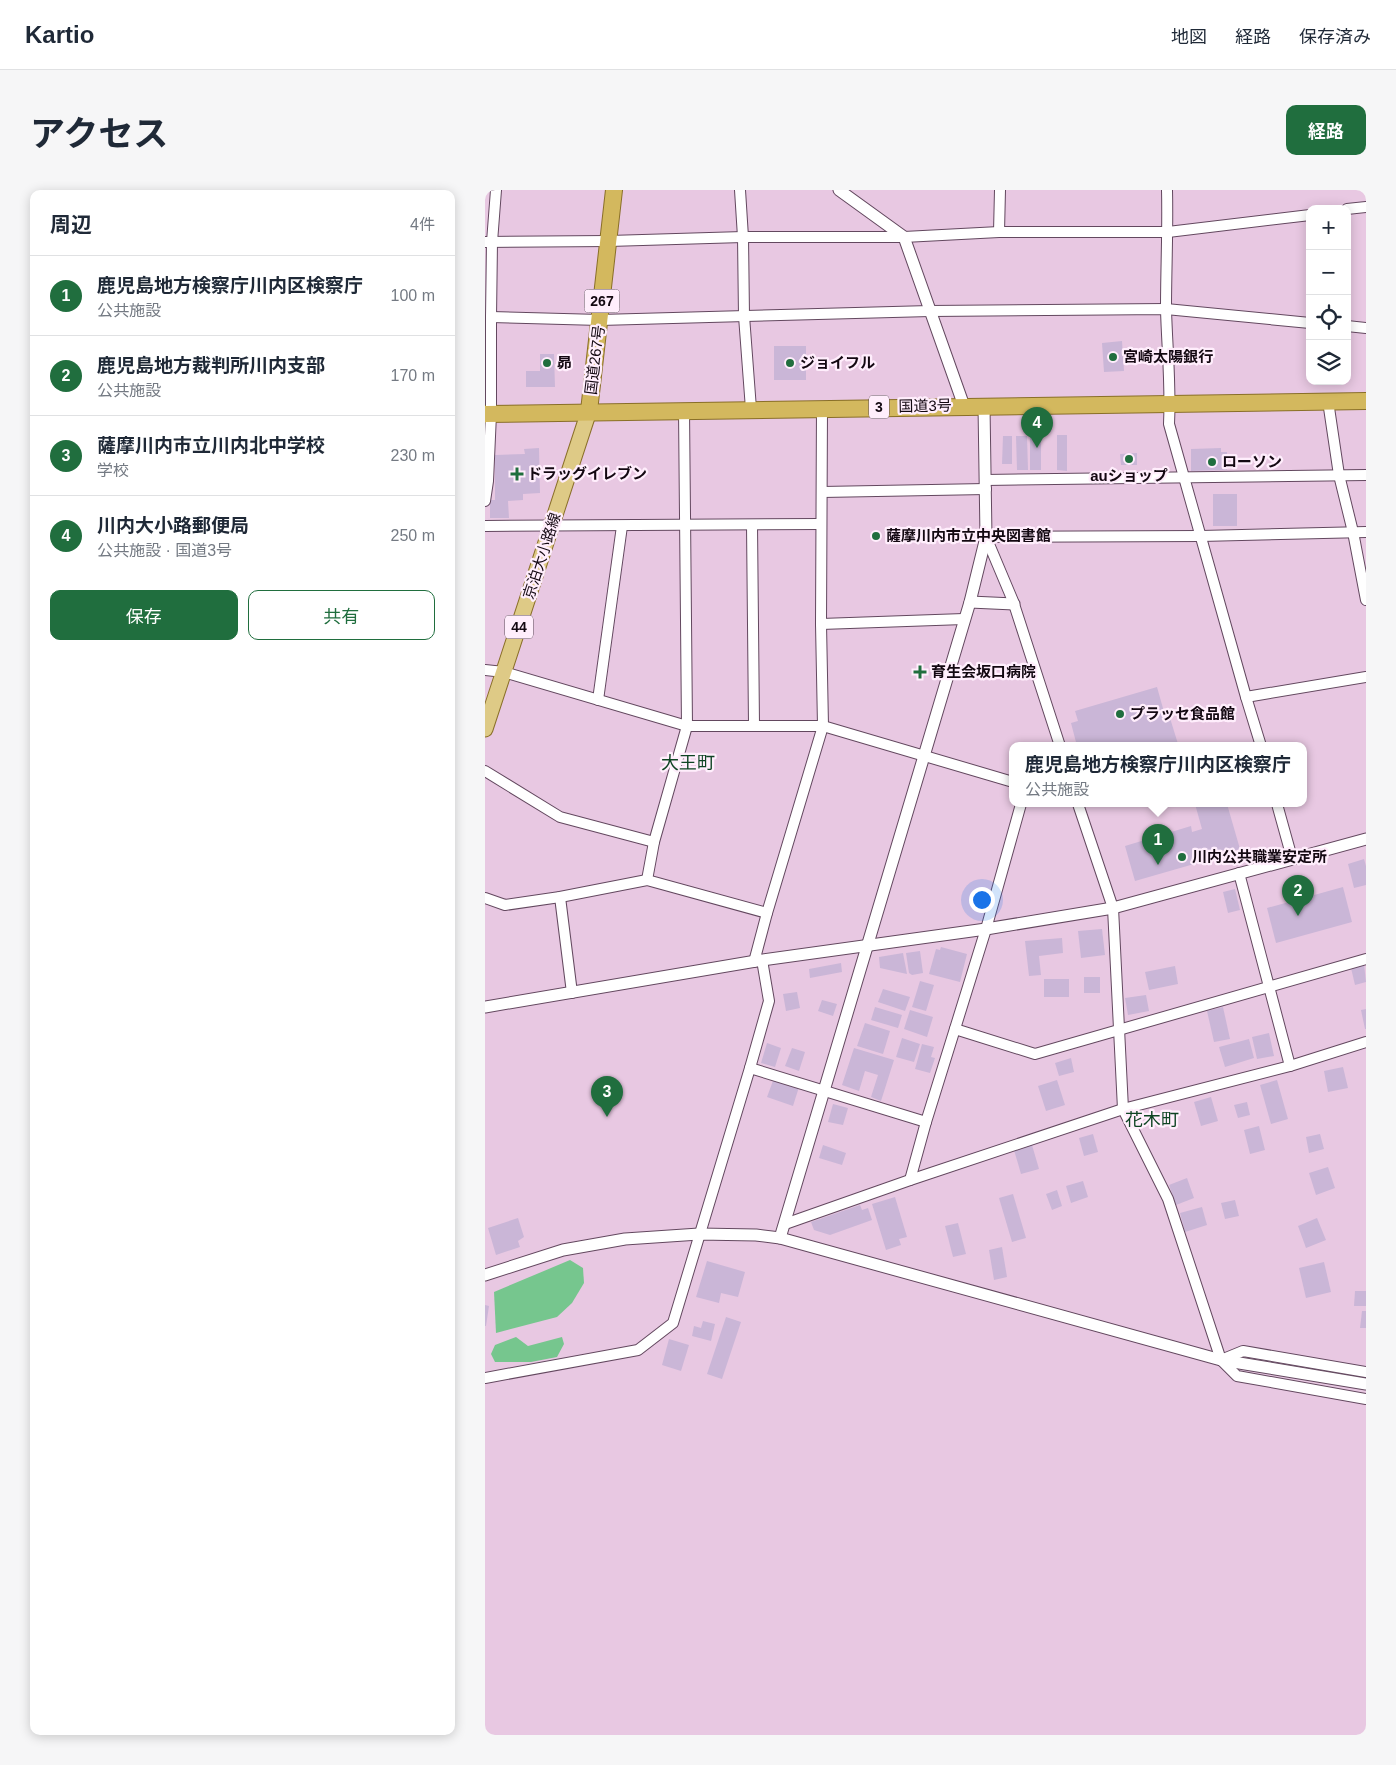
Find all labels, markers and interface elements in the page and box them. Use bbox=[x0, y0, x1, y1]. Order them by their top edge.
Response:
text: Kartio bbox=[25, 21, 94, 48]
text: 地図 bbox=[1171, 27, 1207, 47]
text: 経路 bbox=[1235, 27, 1271, 47]
text: 保存済み bbox=[1299, 27, 1371, 47]
button: 経路 bbox=[1286, 105, 1366, 155]
text: アクセス bbox=[30, 114, 168, 153]
map controls bbox=[1306, 205, 1351, 385]
button: + bbox=[1306, 205, 1351, 250]
text: 周辺 bbox=[50, 213, 92, 236]
text: 4件 bbox=[410, 216, 435, 233]
button: − bbox=[1306, 250, 1351, 295]
text: 鹿児島地方検察庁川内区検察庁 bbox=[97, 275, 363, 296]
text: 1 bbox=[62, 287, 70, 304]
text: 100 m bbox=[391, 287, 435, 304]
road number: 267 bbox=[585, 290, 619, 312]
button: locate bbox=[1306, 295, 1351, 340]
text: 公共施設 bbox=[97, 302, 161, 319]
street label: 国道267号 bbox=[582, 324, 607, 396]
button: layers bbox=[1306, 340, 1351, 385]
place label: 宮崎太陽銀行 bbox=[1123, 348, 1213, 365]
marker: 宮崎太陽銀行 bbox=[1107, 351, 1119, 363]
place label: 昴 bbox=[557, 354, 572, 371]
place label: ジョイフル bbox=[800, 354, 875, 371]
text: 鹿児島地方裁判所川内支部 bbox=[97, 355, 325, 376]
marker: 昴 bbox=[541, 357, 553, 369]
marker: ジョイフル bbox=[784, 357, 796, 369]
text: 2 bbox=[62, 367, 70, 384]
text: 170 m bbox=[391, 367, 435, 384]
text: 公共施設 bbox=[97, 382, 161, 399]
road number: 3 bbox=[869, 396, 889, 418]
street label: 国道3号 bbox=[898, 397, 952, 414]
pin: 4 bbox=[1021, 407, 1053, 448]
text: 薩摩川内市立川内北中学校 bbox=[97, 435, 325, 456]
text: 3 bbox=[62, 447, 70, 464]
text: 230 m bbox=[391, 447, 435, 464]
marker: auショップ bbox=[1123, 453, 1135, 465]
place label: ローソン bbox=[1222, 453, 1282, 470]
marker: ローソン bbox=[1206, 456, 1218, 468]
text: 学校 bbox=[97, 462, 129, 479]
place label: ドラッグイレブン bbox=[527, 465, 647, 482]
place label: auショップ bbox=[1090, 467, 1168, 484]
marker: ドラッグイレブン bbox=[511, 468, 523, 480]
street label: 京泊大小路線 bbox=[520, 510, 564, 601]
text: 川内大小路郵便局 bbox=[97, 515, 249, 536]
text: 4 bbox=[62, 527, 70, 544]
text: 250 m bbox=[391, 527, 435, 544]
place label: 薩摩川内市立中央図書館 bbox=[886, 527, 1051, 544]
marker: 薩摩川内市立中央図書館 bbox=[870, 530, 882, 542]
text: 公共施設 · 国道3号 bbox=[97, 542, 232, 559]
button: 保存 bbox=[50, 590, 238, 640]
button: 共有 bbox=[248, 590, 435, 640]
road number: 44 bbox=[505, 616, 533, 638]
place label: 育生会坂口病院 bbox=[931, 663, 1036, 680]
marker: 育生会坂口病院 bbox=[913, 665, 927, 679]
place label: プラッセ食品館 bbox=[1130, 705, 1235, 722]
marker: プラッセ食品館 bbox=[1114, 708, 1126, 720]
popup bbox=[1009, 742, 1307, 807]
district label: 大王町 bbox=[661, 753, 715, 773]
text: 鹿児島地方検察庁川内区検察庁 bbox=[1025, 754, 1291, 775]
text: 公共施設 bbox=[1025, 781, 1089, 798]
pin: 1 bbox=[1142, 824, 1174, 865]
place label: 川内公共職業安定所 bbox=[1192, 848, 1327, 865]
marker: 川内公共職業安定所 bbox=[1176, 851, 1188, 863]
pin: 2 bbox=[1282, 875, 1314, 916]
your location bbox=[969, 887, 995, 913]
pin: 3 bbox=[591, 1076, 623, 1117]
district label: 花木町 bbox=[1125, 1110, 1179, 1130]

